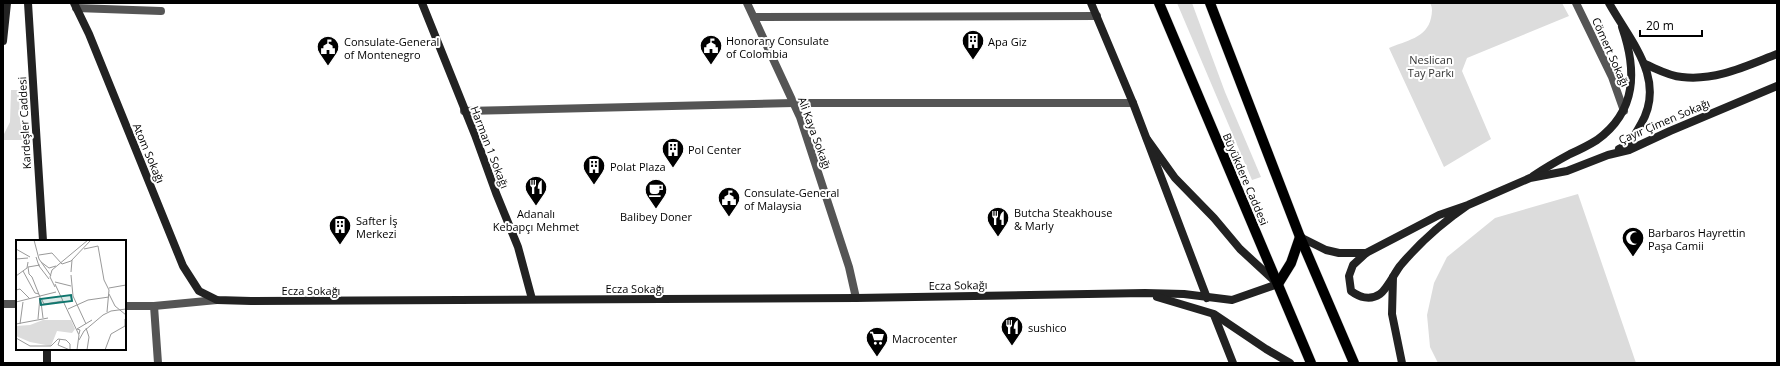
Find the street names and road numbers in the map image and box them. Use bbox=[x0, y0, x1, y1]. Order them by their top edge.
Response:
street label: Cömert Sokağı bbox=[1589, 15, 1633, 89]
street label: Kardeşler Caddesi bbox=[14, 76, 34, 170]
street label: Ali Kaya Sokağı bbox=[795, 95, 835, 171]
street label: Çayır Çimen Sokağı bbox=[1616, 95, 1712, 147]
street label: Harman 1 Sokağı bbox=[467, 104, 513, 190]
street label: Atom Sokağı bbox=[130, 121, 168, 185]
street label: Büyükdere Caddesi bbox=[1220, 130, 1272, 228]
street label: Ecza Sokağı bbox=[928, 277, 988, 293]
street label: Ecza Sokağı bbox=[606, 281, 664, 296]
street label: Ecza Sokağı bbox=[282, 283, 340, 298]

